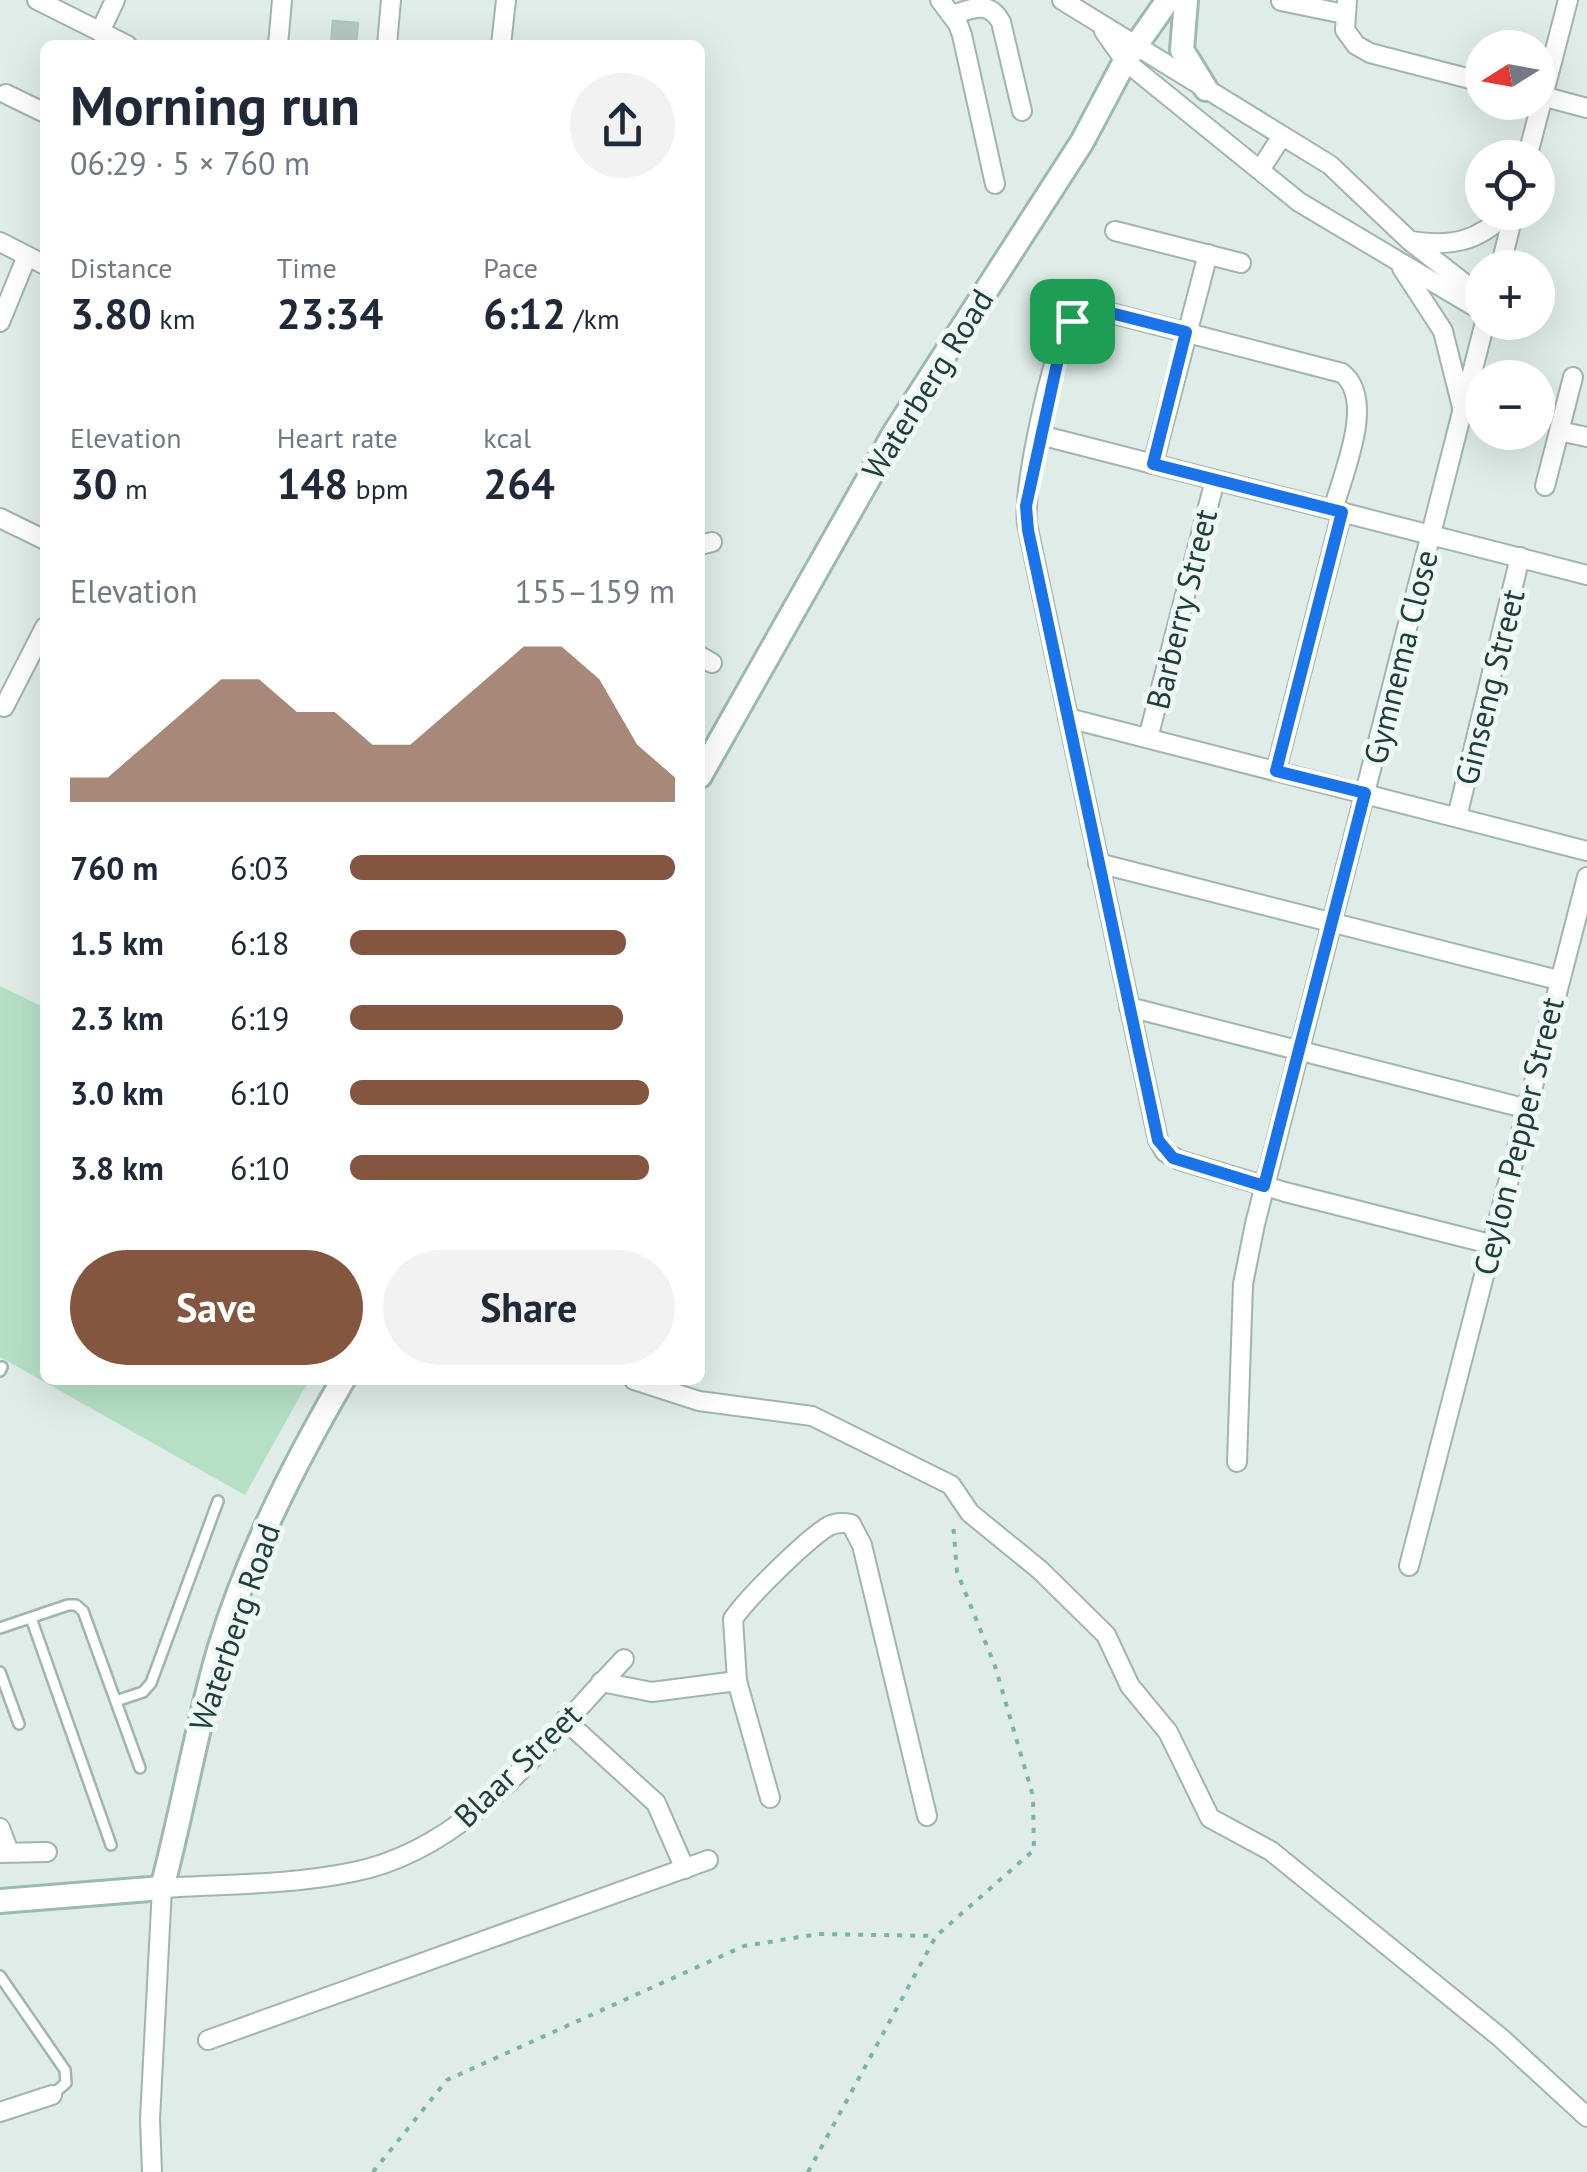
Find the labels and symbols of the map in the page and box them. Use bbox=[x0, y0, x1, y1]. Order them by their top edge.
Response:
north arrow bbox=[1465, 30, 1555, 120]
pin bbox=[1030, 279, 1115, 364]
street label: Waterberg Road bbox=[852, 281, 1002, 487]
street label: Barberry Street bbox=[1136, 504, 1226, 713]
street label: Gymnema Close bbox=[1353, 546, 1447, 768]
street label: Ginseng Street bbox=[1444, 585, 1534, 789]
street label: Ceylon Pepper Street bbox=[1463, 992, 1573, 1279]
street label: Waterberg Road bbox=[179, 1518, 289, 1736]
street label: Blaar Street bbox=[445, 1694, 590, 1836]

